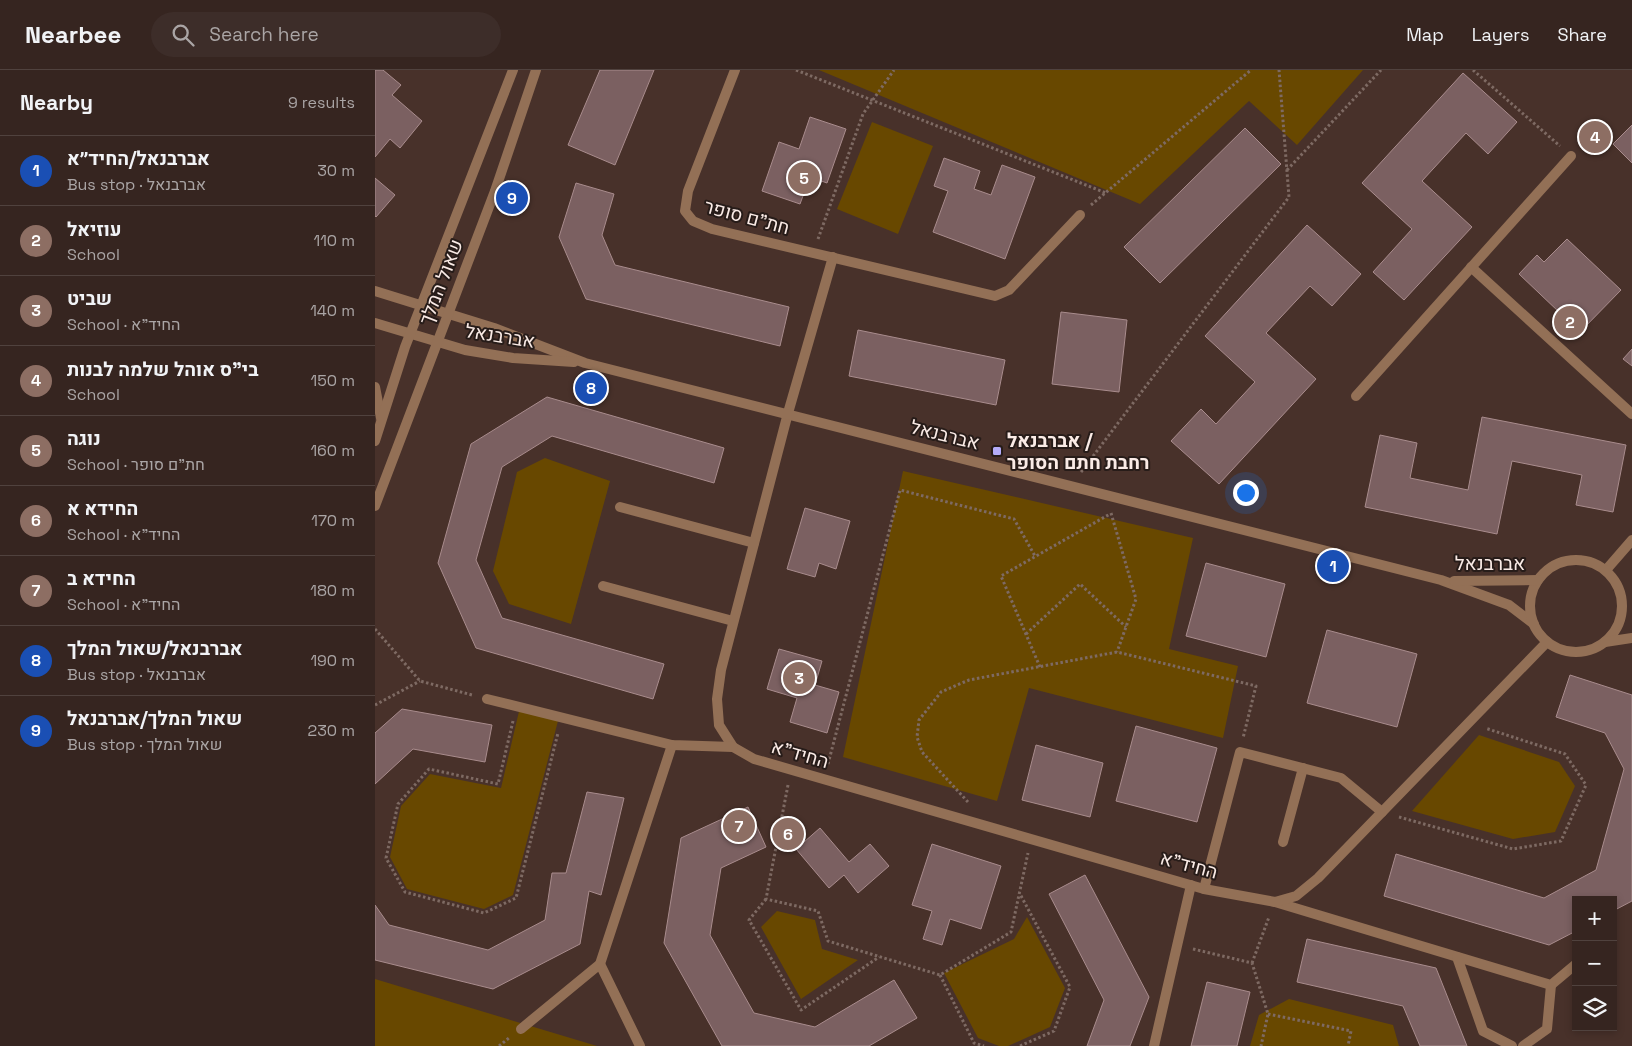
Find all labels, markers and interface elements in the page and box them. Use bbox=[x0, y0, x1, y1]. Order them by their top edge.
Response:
search box bbox=[151, 12, 501, 57]
text: Nearbee bbox=[25, 19, 121, 50]
icon: search bbox=[169, 21, 197, 49]
text: Search here bbox=[209, 22, 319, 47]
text: Map bbox=[1406, 23, 1444, 46]
text: Layers bbox=[1472, 23, 1529, 46]
text: Share bbox=[1557, 23, 1607, 46]
text: Nearby bbox=[20, 89, 93, 116]
text: 9 results bbox=[288, 92, 355, 113]
pin: 4 bbox=[1579, 118, 1611, 156]
text: אברבנאל/החיד״א bbox=[67, 146, 210, 171]
pin: 5 bbox=[788, 159, 820, 197]
text: 1 bbox=[32, 160, 40, 181]
text: 30 m bbox=[317, 160, 355, 181]
text: Bus stop · אברבנאל bbox=[67, 174, 206, 195]
pin: 9 bbox=[496, 179, 528, 217]
street label: חת"ם סופר bbox=[702, 194, 792, 240]
text: עוזיאל bbox=[67, 217, 122, 242]
text: 2 bbox=[31, 230, 41, 251]
text: 110 m bbox=[313, 230, 355, 251]
street label: שאול המלך bbox=[413, 236, 469, 328]
text: School bbox=[67, 244, 120, 265]
text: שביט bbox=[67, 286, 112, 311]
text: 3 bbox=[31, 300, 41, 321]
text: 140 m bbox=[310, 300, 355, 321]
pin: 2 bbox=[1554, 303, 1586, 341]
text: School · החיד"א bbox=[67, 314, 180, 335]
street label: אברבנאל bbox=[463, 318, 537, 354]
text: בי"ס אוהל שלמה לבנות bbox=[67, 357, 259, 382]
pin: 8 bbox=[575, 369, 607, 407]
text: 4 bbox=[31, 370, 41, 391]
text: 150 m bbox=[311, 370, 355, 391]
text: School bbox=[67, 384, 120, 405]
street label: אברבנאל bbox=[908, 414, 982, 456]
text: נוגה bbox=[67, 426, 101, 451]
place label: אברבנאל / רחבת חתם הסופר bbox=[1007, 428, 1149, 475]
text: 5 bbox=[31, 440, 41, 461]
text: 160 m bbox=[310, 440, 355, 461]
marker: אברבנאל / רחבת חתם הסופר bbox=[991, 445, 1003, 457]
text: School · חת"ם סופר bbox=[67, 454, 205, 475]
your location bbox=[1233, 480, 1259, 506]
text: החידא א bbox=[67, 496, 138, 521]
text: 6 bbox=[31, 510, 41, 531]
text: 170 m bbox=[311, 510, 355, 531]
text: School · החיד"א bbox=[67, 524, 180, 545]
pin: 1 bbox=[1317, 547, 1349, 585]
street label: אברבנאל bbox=[1455, 551, 1525, 576]
text: החידא ב bbox=[67, 566, 136, 591]
text: 7 bbox=[32, 580, 40, 601]
text: 180 m bbox=[310, 580, 355, 601]
text: School · החיד"א bbox=[67, 594, 180, 615]
text: אברבנאל/שאול המלך bbox=[67, 636, 242, 661]
text: 8 bbox=[31, 650, 41, 671]
text: 190 m bbox=[310, 650, 355, 671]
pin: 3 bbox=[783, 659, 815, 697]
text: Bus stop · אברבנאל bbox=[67, 664, 206, 685]
text: שאול המלך/אברבנאל bbox=[67, 706, 242, 731]
text: 9 bbox=[31, 720, 41, 741]
text: 230 m bbox=[308, 720, 355, 741]
text: Bus stop · שאול המלך bbox=[67, 734, 222, 755]
street label: החיד"א bbox=[768, 734, 832, 774]
pin: 7 bbox=[723, 807, 755, 845]
pin: 6 bbox=[772, 815, 804, 853]
street label: החיד"א bbox=[1157, 845, 1221, 885]
map controls bbox=[1572, 896, 1617, 1031]
button: + bbox=[1572, 896, 1617, 941]
button: − bbox=[1572, 941, 1617, 986]
button: layers bbox=[1572, 986, 1617, 1031]

